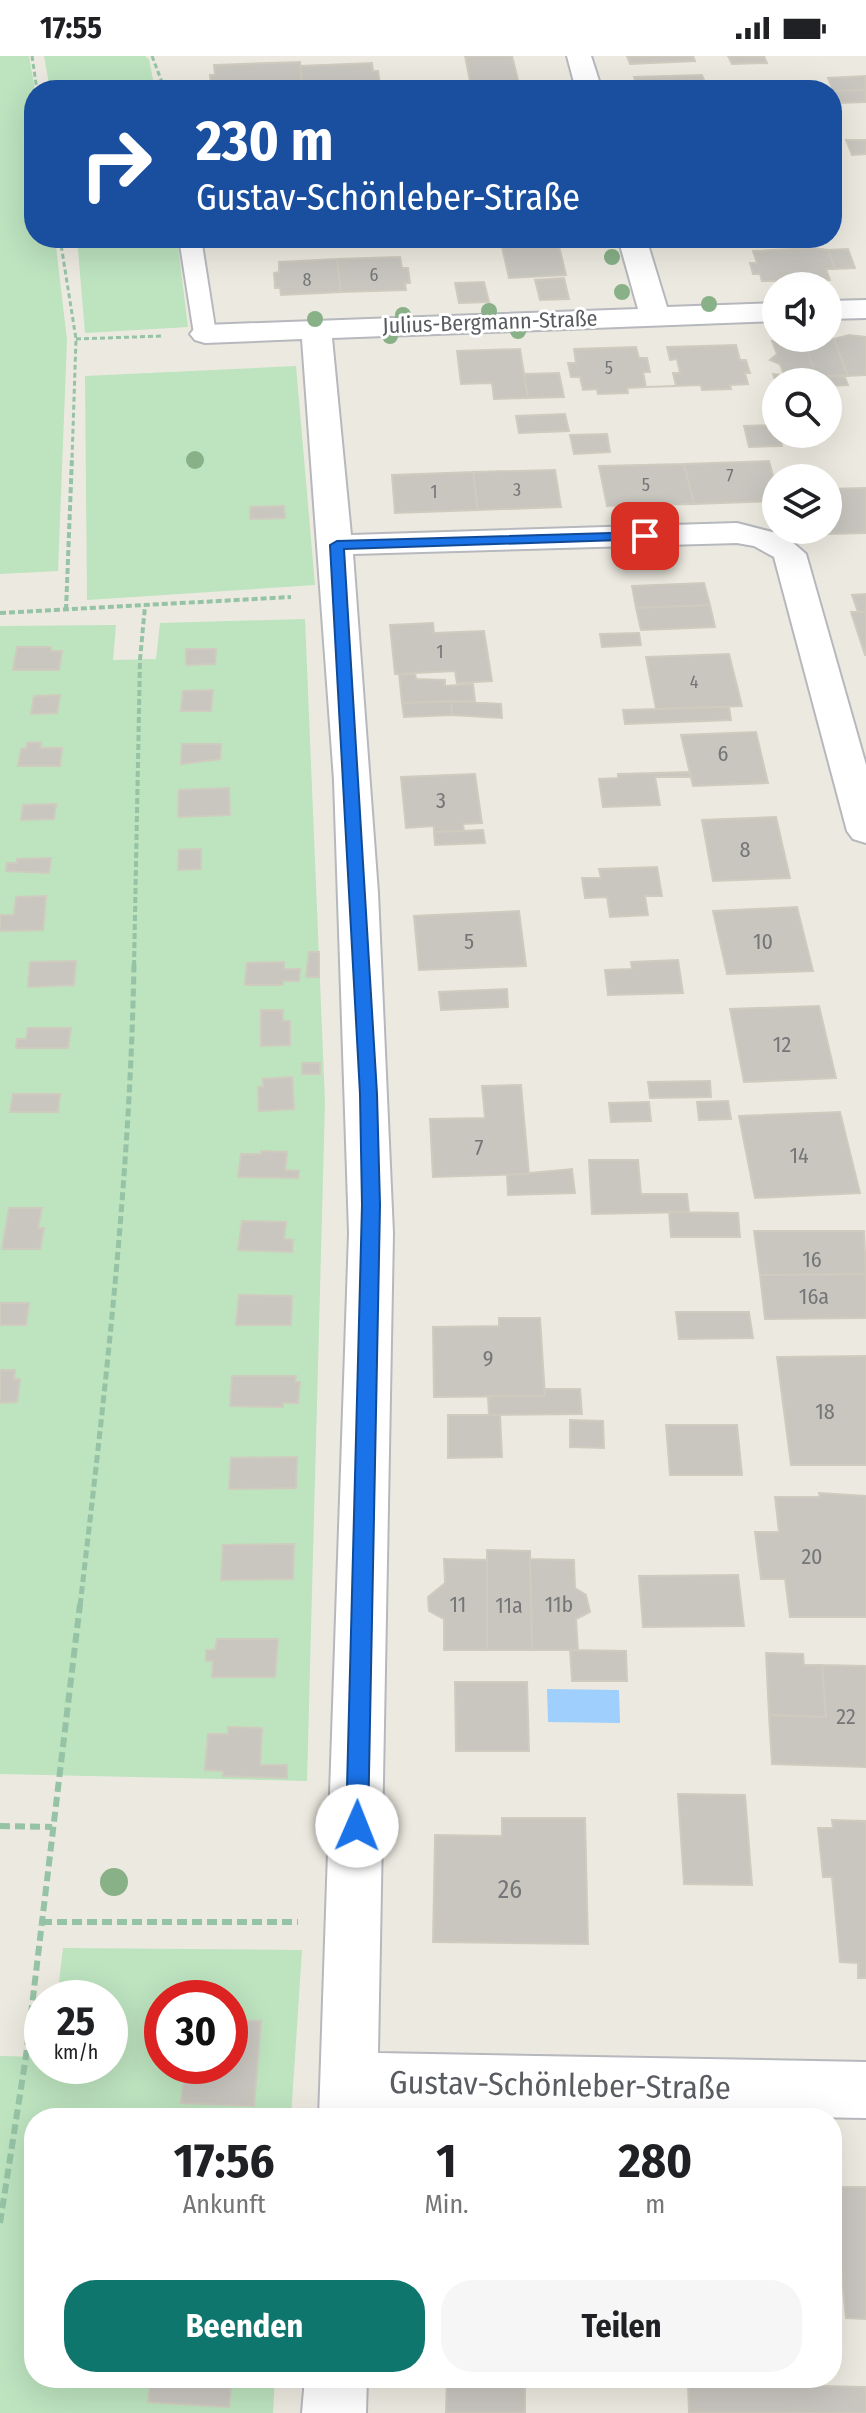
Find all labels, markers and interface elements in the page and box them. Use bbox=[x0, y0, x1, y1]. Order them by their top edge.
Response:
text: 17:55 bbox=[40, 10, 102, 46]
text: 230 m bbox=[196, 108, 333, 175]
icon: right bbox=[64, 112, 168, 216]
text: Gustav-Schönleber-Straße bbox=[196, 176, 580, 220]
house number: 6 bbox=[370, 264, 379, 286]
house number: 8 bbox=[303, 269, 312, 291]
map controls bbox=[762, 272, 842, 544]
button: sound bbox=[762, 272, 842, 352]
street label: Julius-Bergmann-Straße bbox=[382, 305, 598, 339]
house number: 5 bbox=[605, 357, 613, 379]
button: search bbox=[762, 368, 842, 448]
button: layers bbox=[762, 464, 842, 544]
house number: 7 bbox=[726, 465, 734, 487]
house number: 5 bbox=[642, 474, 650, 496]
house number: 3 bbox=[513, 479, 521, 501]
house number: 1 bbox=[430, 481, 438, 503]
pin bbox=[611, 502, 679, 570]
icon: arrive bbox=[623, 514, 667, 558]
house number: 1 bbox=[436, 641, 444, 663]
house number: 4 bbox=[690, 671, 699, 693]
house number: 6 bbox=[718, 740, 729, 767]
house number: 3 bbox=[436, 787, 446, 814]
house number: 8 bbox=[739, 836, 751, 863]
house number: 5 bbox=[464, 928, 474, 955]
house number: 10 bbox=[753, 928, 773, 955]
house number: 12 bbox=[773, 1031, 791, 1058]
house number: 7 bbox=[475, 1134, 484, 1161]
house number: 14 bbox=[789, 1142, 809, 1169]
house number: 16 bbox=[802, 1246, 822, 1273]
house number: 16a bbox=[799, 1283, 829, 1310]
house number: 9 bbox=[483, 1345, 493, 1372]
house number: 18 bbox=[815, 1398, 835, 1425]
house number: 20 bbox=[801, 1543, 823, 1570]
house number: 11 bbox=[450, 1591, 466, 1618]
house number: 11b bbox=[545, 1591, 573, 1618]
house number: 11a bbox=[495, 1592, 523, 1619]
house number: 22 bbox=[836, 1703, 856, 1730]
position arrow bbox=[315, 1784, 399, 1868]
house number: 26 bbox=[498, 1874, 522, 1905]
speed limit sign: 30 bbox=[144, 1980, 248, 2084]
text: 25 bbox=[57, 1998, 95, 2046]
text: km/h bbox=[54, 2040, 98, 2064]
street label: Gustav-Schönleber-Straße bbox=[389, 2063, 731, 2107]
text: 17:56 bbox=[174, 2132, 275, 2190]
text: 1 bbox=[436, 2132, 457, 2190]
text: 280 bbox=[618, 2132, 692, 2190]
text: Ankunft bbox=[183, 2189, 266, 2220]
text: Min. bbox=[424, 2189, 469, 2220]
text: m bbox=[645, 2189, 665, 2220]
button: Beenden bbox=[64, 2280, 425, 2372]
button: Teilen bbox=[441, 2280, 802, 2372]

